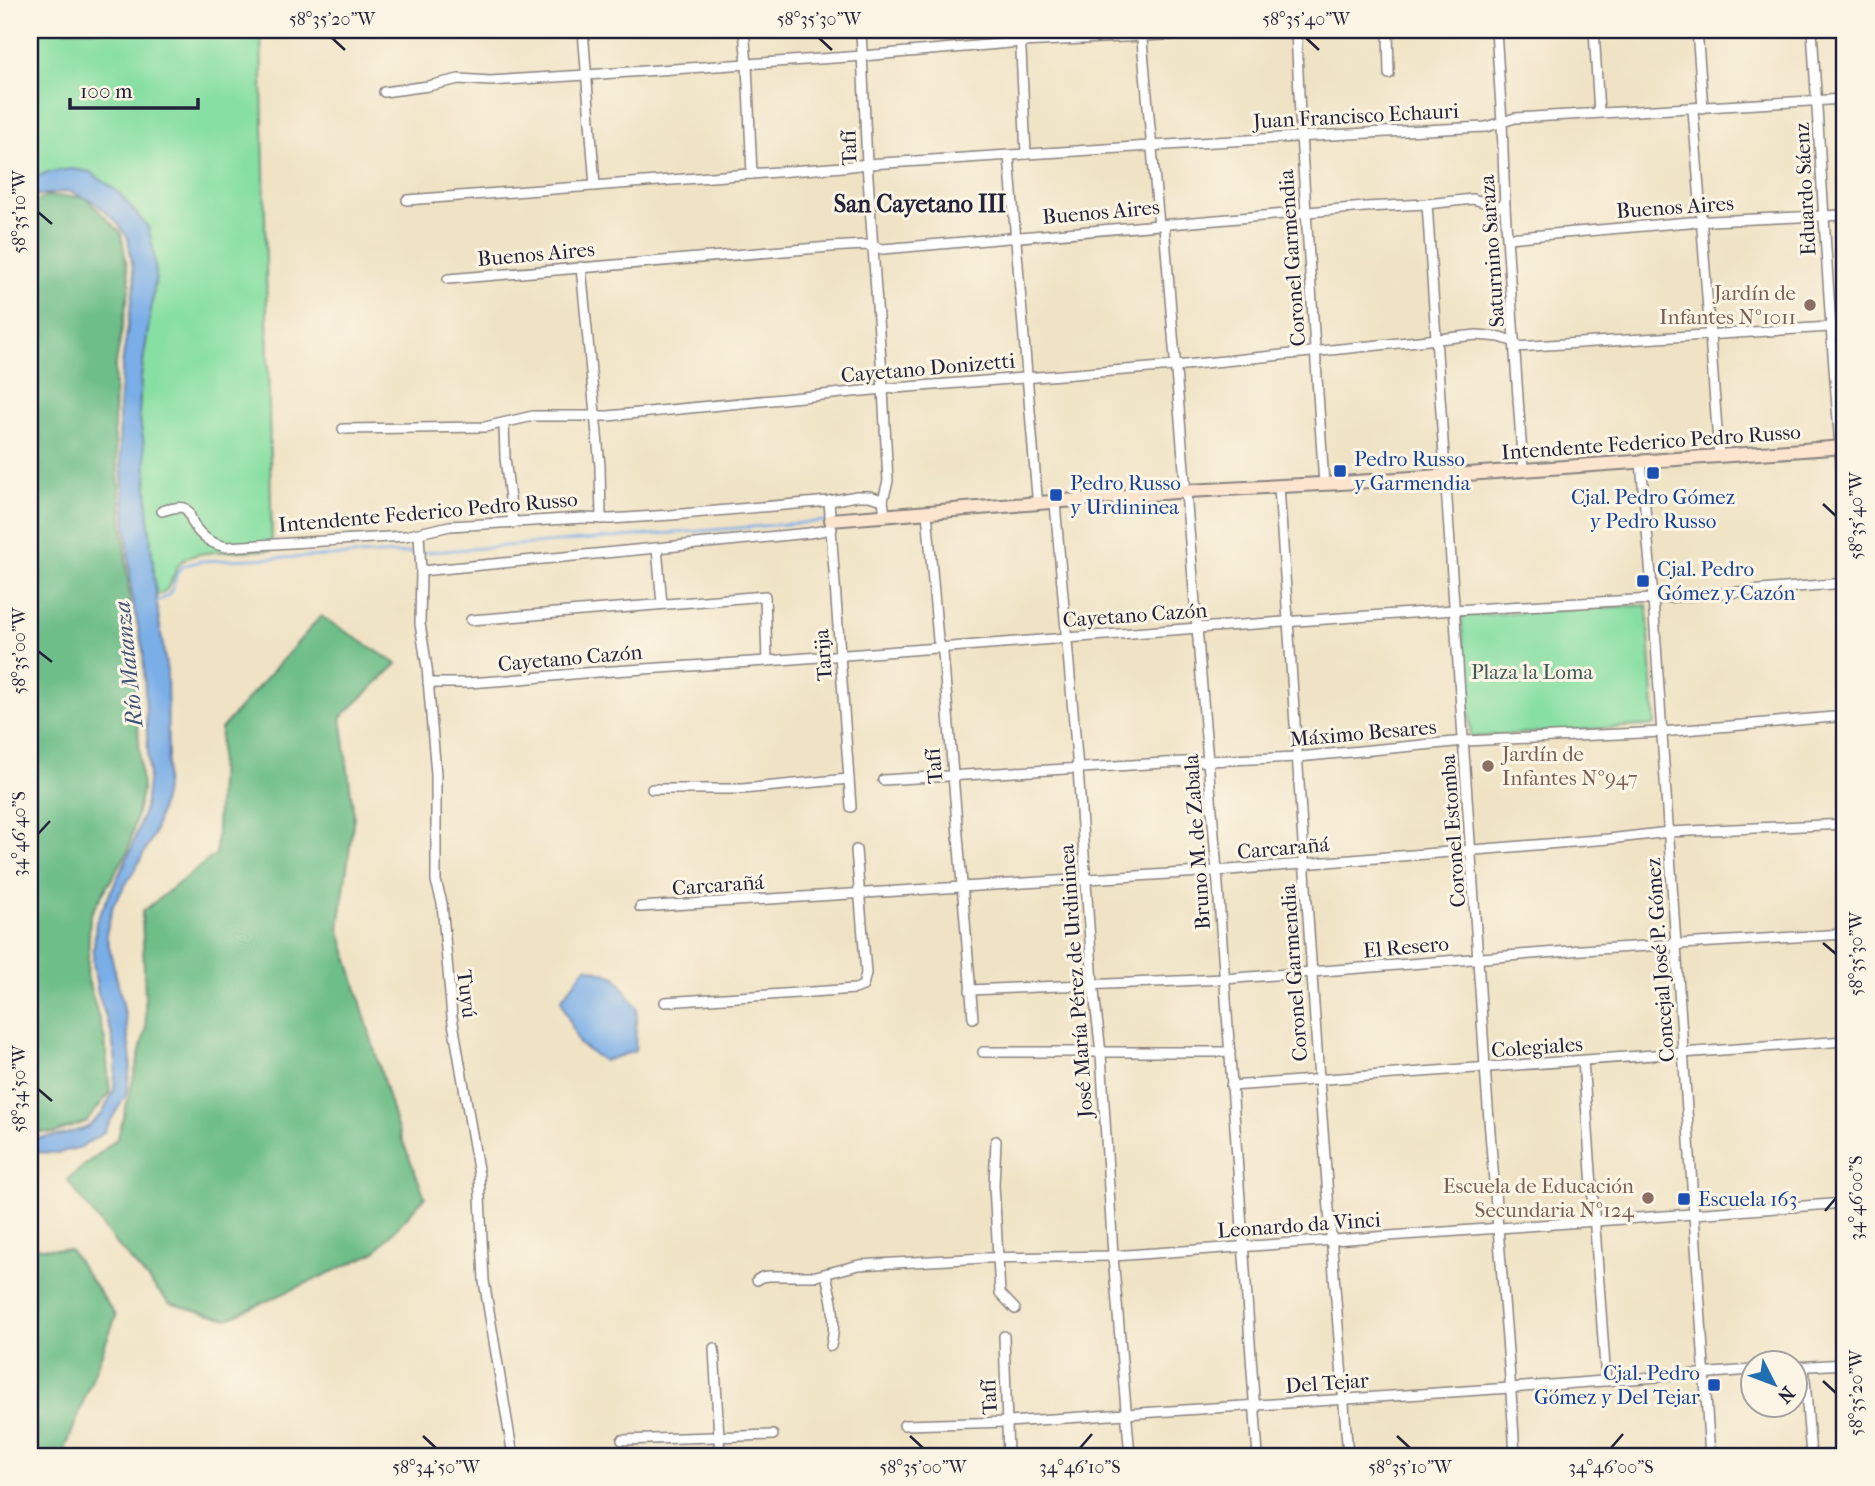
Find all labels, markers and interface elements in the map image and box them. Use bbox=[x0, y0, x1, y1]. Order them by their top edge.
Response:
text: 58°35'20"W bbox=[289, 9, 376, 30]
text: 58°35'30"W bbox=[777, 9, 863, 30]
text: 58°35'40"W bbox=[1262, 9, 1351, 30]
scale bar bbox=[70, 66, 198, 110]
text: 100 m bbox=[80, 79, 133, 103]
street label: Juan Francisco Echauri bbox=[1251, 99, 1459, 133]
street label: Eduardo Sáenz bbox=[1790, 122, 1820, 256]
street label: Tafí bbox=[836, 129, 862, 166]
street label: Coronel Garmendia bbox=[1274, 168, 1310, 347]
text: 58°35'10"W bbox=[9, 169, 30, 254]
street label: Saturnino Saraza bbox=[1475, 174, 1509, 328]
district label: San Cayetano III bbox=[834, 190, 1007, 218]
street label: Buenos Aires bbox=[1616, 191, 1735, 223]
street label: Buenos Aires bbox=[1041, 195, 1161, 229]
street label: Buenos Aires bbox=[476, 237, 596, 271]
place label: Jardín de Infantes Nº1011 bbox=[1659, 281, 1796, 329]
marker: Jardín de Infantes Nº1011 bbox=[1802, 297, 1818, 313]
street label: Cayetano Donizetti bbox=[840, 348, 1016, 388]
street label: Intendente Federico Pedro Russo bbox=[1500, 420, 1802, 464]
place label: Pedro Russo y Garmendia bbox=[1354, 447, 1471, 495]
marker: Pedro Russo y Garmendia bbox=[1332, 463, 1348, 479]
marker: Cjal. Pedro Gómez y Pedro Russo bbox=[1645, 465, 1661, 481]
place label: Pedro Russo y Urdininea bbox=[1070, 471, 1181, 519]
text: 58°35'40"W bbox=[1846, 471, 1867, 560]
place label: Cjal. Pedro Gómez y Pedro Russo bbox=[1571, 485, 1735, 533]
street label: Intendente Federico Pedro Russo bbox=[277, 487, 579, 537]
marker: Pedro Russo y Urdininea bbox=[1048, 487, 1064, 503]
place label: Cjal. Pedro Gómez y Cazón bbox=[1657, 557, 1796, 605]
marker: Cjal. Pedro Gómez y Cazón bbox=[1635, 573, 1651, 589]
street label: Cayetano Cazón bbox=[1062, 598, 1208, 632]
water label: Río Matanza bbox=[108, 600, 149, 730]
text: 58°35'00"W bbox=[9, 606, 30, 694]
street label: Tarija bbox=[809, 628, 837, 682]
street label: Cayetano Cazón bbox=[497, 640, 643, 676]
park label: Plaza la Loma bbox=[1471, 660, 1593, 684]
street label: Máximo Besares bbox=[1289, 715, 1438, 751]
place label: Jardín de Infantes Nº947 bbox=[1500, 742, 1638, 790]
street label: Tafí bbox=[920, 747, 947, 785]
street label: Bruno M. de Zabala bbox=[1179, 753, 1215, 931]
street label: Coronel Estomba bbox=[1436, 753, 1470, 908]
marker: Jardín de Infantes Nº947 bbox=[1480, 758, 1496, 774]
text: 34°46'40"S bbox=[9, 791, 30, 877]
street label: Carcarañá bbox=[1236, 832, 1330, 864]
street label: José María Pérez de Urdininea bbox=[1054, 843, 1098, 1121]
street label: Concejal José P. Gómez bbox=[1641, 857, 1679, 1063]
street label: Carcarañá bbox=[671, 870, 765, 900]
street label: Coronel Garmendia bbox=[1276, 883, 1312, 1062]
text: 58°35'30"W bbox=[1846, 910, 1867, 996]
street label: El Resero bbox=[1362, 931, 1450, 963]
street label: Tuyú bbox=[452, 969, 482, 1020]
street label: Colegiales bbox=[1490, 1032, 1584, 1062]
text: 58°34'50"W bbox=[9, 1044, 30, 1133]
text: 34°46'00"S bbox=[1846, 1156, 1867, 1240]
place label: Escuela de Educación Secundaria Nº124 bbox=[1443, 1174, 1635, 1222]
place label: Escuela 163 bbox=[1698, 1187, 1797, 1211]
marker: Escuela de Educación Secundaria Nº124 bbox=[1640, 1190, 1656, 1206]
marker: Escuela 163 bbox=[1676, 1191, 1692, 1207]
street label: Leonardo da Vinci bbox=[1216, 1207, 1382, 1243]
text: 58°35'20"W bbox=[1846, 1349, 1867, 1436]
north arrow bbox=[1738, 1350, 1808, 1420]
place label: Cjal. Pedro Gómez y Del Tejar bbox=[1534, 1361, 1700, 1409]
street label: Del Tejar bbox=[1285, 1368, 1370, 1398]
marker: Cjal. Pedro Gómez y Del Tejar bbox=[1706, 1377, 1722, 1393]
street label: Tafí bbox=[976, 1378, 1002, 1415]
text: N bbox=[1773, 1382, 1799, 1408]
text: 58°34'50"W bbox=[392, 1457, 481, 1478]
text: 58°35'00"W bbox=[880, 1457, 968, 1478]
text: 34°46'10"S bbox=[1039, 1457, 1121, 1478]
text: 58°35'10"W bbox=[1368, 1457, 1453, 1478]
text: 34°46'00"S bbox=[1569, 1457, 1653, 1478]

